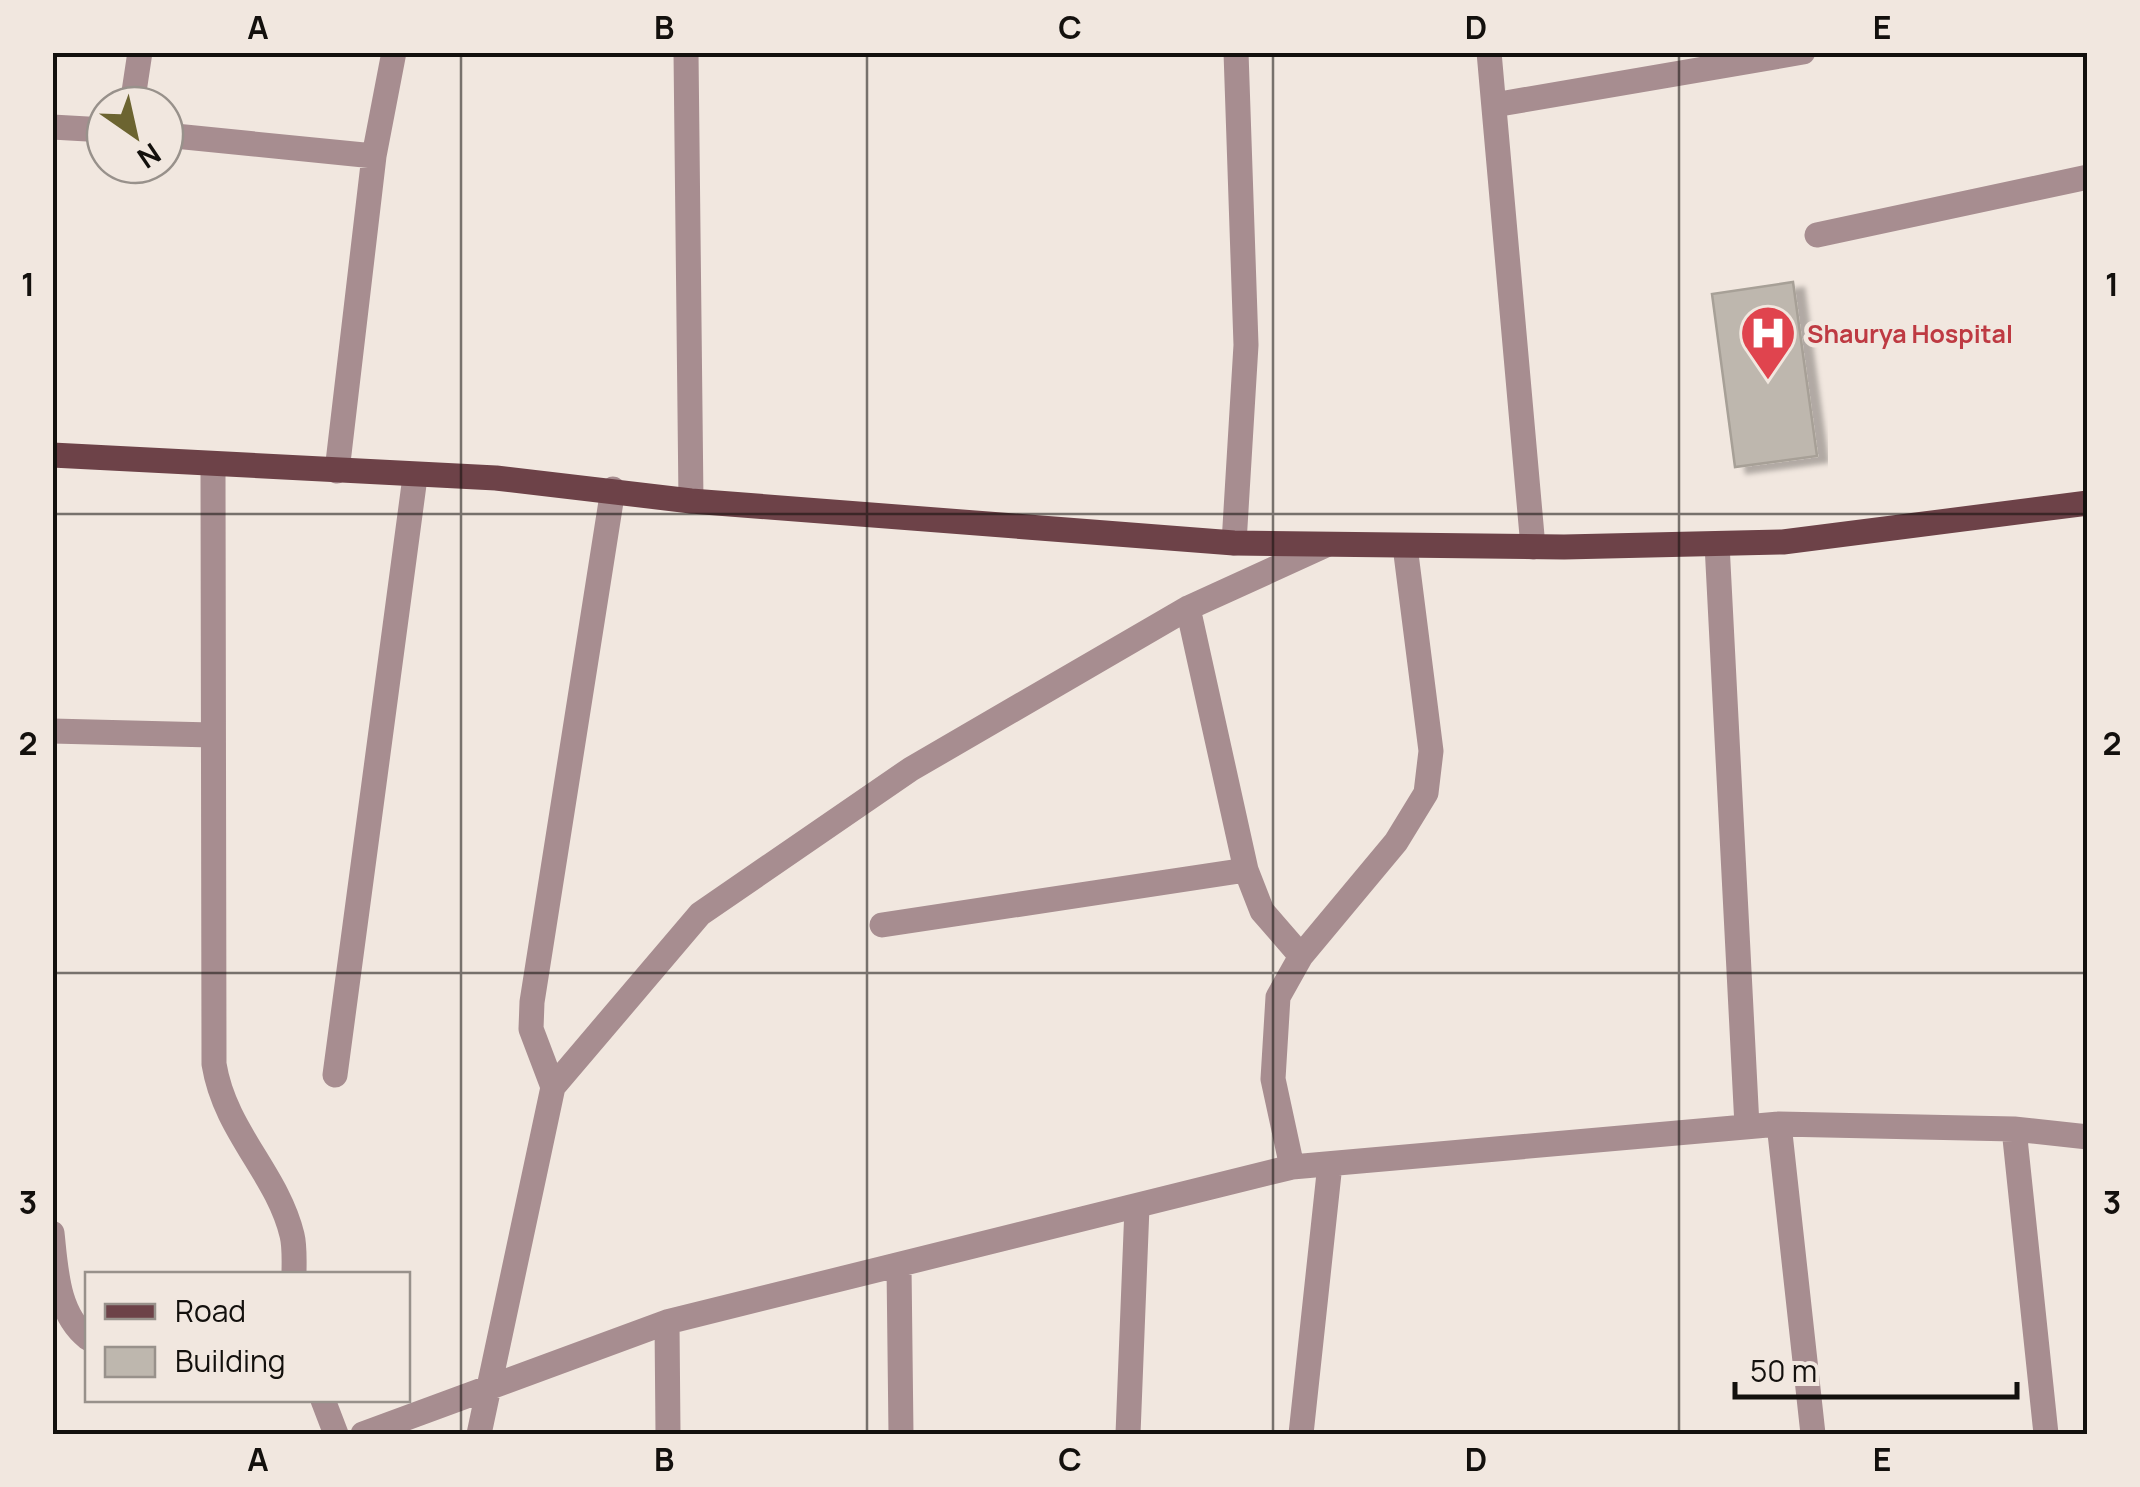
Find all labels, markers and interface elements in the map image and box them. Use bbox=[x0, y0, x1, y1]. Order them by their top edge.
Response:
text: A bbox=[247, 5, 269, 49]
text: B bbox=[654, 5, 674, 49]
text: C bbox=[1058, 5, 1082, 49]
text: D bbox=[1465, 5, 1487, 49]
text: E bbox=[1873, 5, 1891, 49]
north arrow bbox=[85, 85, 185, 185]
text: N bbox=[131, 135, 168, 178]
text: 1 bbox=[21, 262, 35, 306]
text: 1 bbox=[2105, 262, 2119, 306]
hospital icon: Shaurya Hospital bbox=[1738, 303, 1798, 382]
place label: Shaurya Hospital bbox=[1807, 316, 2013, 351]
text: 2 bbox=[18, 721, 38, 765]
text: 2 bbox=[2102, 721, 2122, 765]
text: 3 bbox=[19, 1180, 37, 1224]
text: 3 bbox=[2103, 1180, 2121, 1224]
legend bbox=[85, 1272, 410, 1402]
text: Road bbox=[175, 1290, 246, 1331]
scale bar bbox=[1735, 1337, 2018, 1399]
text: Building bbox=[175, 1340, 286, 1381]
text: 50 m bbox=[1750, 1350, 1817, 1391]
text: A bbox=[247, 1437, 269, 1481]
text: B bbox=[654, 1437, 674, 1481]
text: C bbox=[1058, 1437, 1082, 1481]
text: D bbox=[1465, 1437, 1487, 1481]
text: E bbox=[1873, 1437, 1891, 1481]

